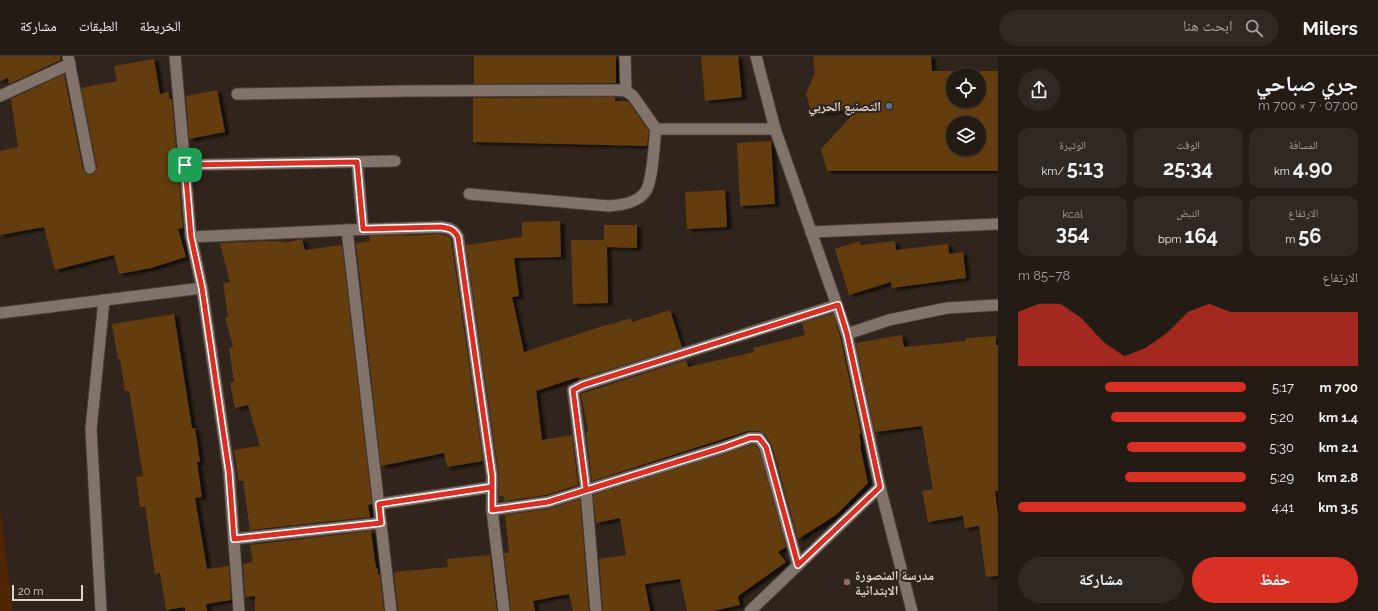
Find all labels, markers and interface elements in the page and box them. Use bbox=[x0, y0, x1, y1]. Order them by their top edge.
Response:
search box bbox=[999, 10, 1279, 46]
text: ابحث هنا bbox=[1183, 17, 1233, 35]
icon: search bbox=[1243, 17, 1265, 39]
text: Milers bbox=[1303, 17, 1358, 39]
text: مشاركة bbox=[20, 18, 57, 34]
text: الطبقات bbox=[79, 18, 118, 34]
text: الخريطة bbox=[140, 18, 181, 34]
map controls bbox=[946, 68, 986, 156]
button: locate bbox=[946, 68, 986, 108]
button: share bbox=[1018, 69, 1060, 111]
text: جري صباحي bbox=[1256, 70, 1358, 96]
text: 07:00 · 7 × 700 m bbox=[1258, 98, 1358, 113]
place label: التصنيع الحربي bbox=[808, 99, 881, 117]
marker: التصنيع الحربي bbox=[884, 101, 894, 111]
button: layers bbox=[946, 116, 986, 156]
text: الوتيرة bbox=[1059, 139, 1086, 152]
text: الوقت bbox=[1176, 139, 1200, 152]
text: المسافة bbox=[1289, 139, 1318, 152]
pin bbox=[168, 148, 202, 182]
icon: arrive bbox=[174, 154, 196, 176]
text: 5:13 bbox=[1067, 156, 1104, 180]
text: 25:34 bbox=[1163, 156, 1213, 180]
text: 4.90 bbox=[1293, 156, 1333, 180]
text: /km bbox=[1041, 165, 1067, 178]
text: km bbox=[1274, 165, 1293, 178]
text: النبض bbox=[1176, 207, 1200, 220]
text: الارتفاع bbox=[1288, 207, 1318, 220]
text: kcal bbox=[1062, 208, 1083, 221]
text: 354 bbox=[1056, 221, 1090, 245]
text: 164 bbox=[1185, 224, 1218, 248]
text: 56 bbox=[1298, 224, 1321, 248]
text: bpm bbox=[1158, 233, 1185, 246]
text: m bbox=[1285, 233, 1298, 246]
text: 78–85 m bbox=[1018, 268, 1070, 283]
text: الارتفاع bbox=[1323, 270, 1358, 285]
text: 5:17 bbox=[1272, 380, 1294, 395]
text: 700 m bbox=[1320, 380, 1358, 395]
text: 5:20 bbox=[1270, 410, 1294, 425]
text: 1.4 km bbox=[1319, 410, 1358, 425]
text: 5:30 bbox=[1270, 440, 1294, 455]
text: 2.1 km bbox=[1319, 440, 1358, 455]
text: 5:29 bbox=[1270, 470, 1294, 485]
text: 2.8 km bbox=[1317, 470, 1358, 485]
text: 4:41 bbox=[1272, 500, 1294, 515]
text: 3.5 km bbox=[1318, 500, 1358, 515]
button: مشاركة bbox=[1018, 557, 1184, 603]
button: حفظ bbox=[1192, 557, 1358, 603]
place label: مدرسة المنصورة الابتدائية bbox=[855, 568, 934, 598]
marker: مدرسة المنصورة الابتدائية bbox=[842, 577, 852, 587]
scale bar bbox=[12, 583, 83, 602]
text: 20 m bbox=[18, 585, 43, 598]

